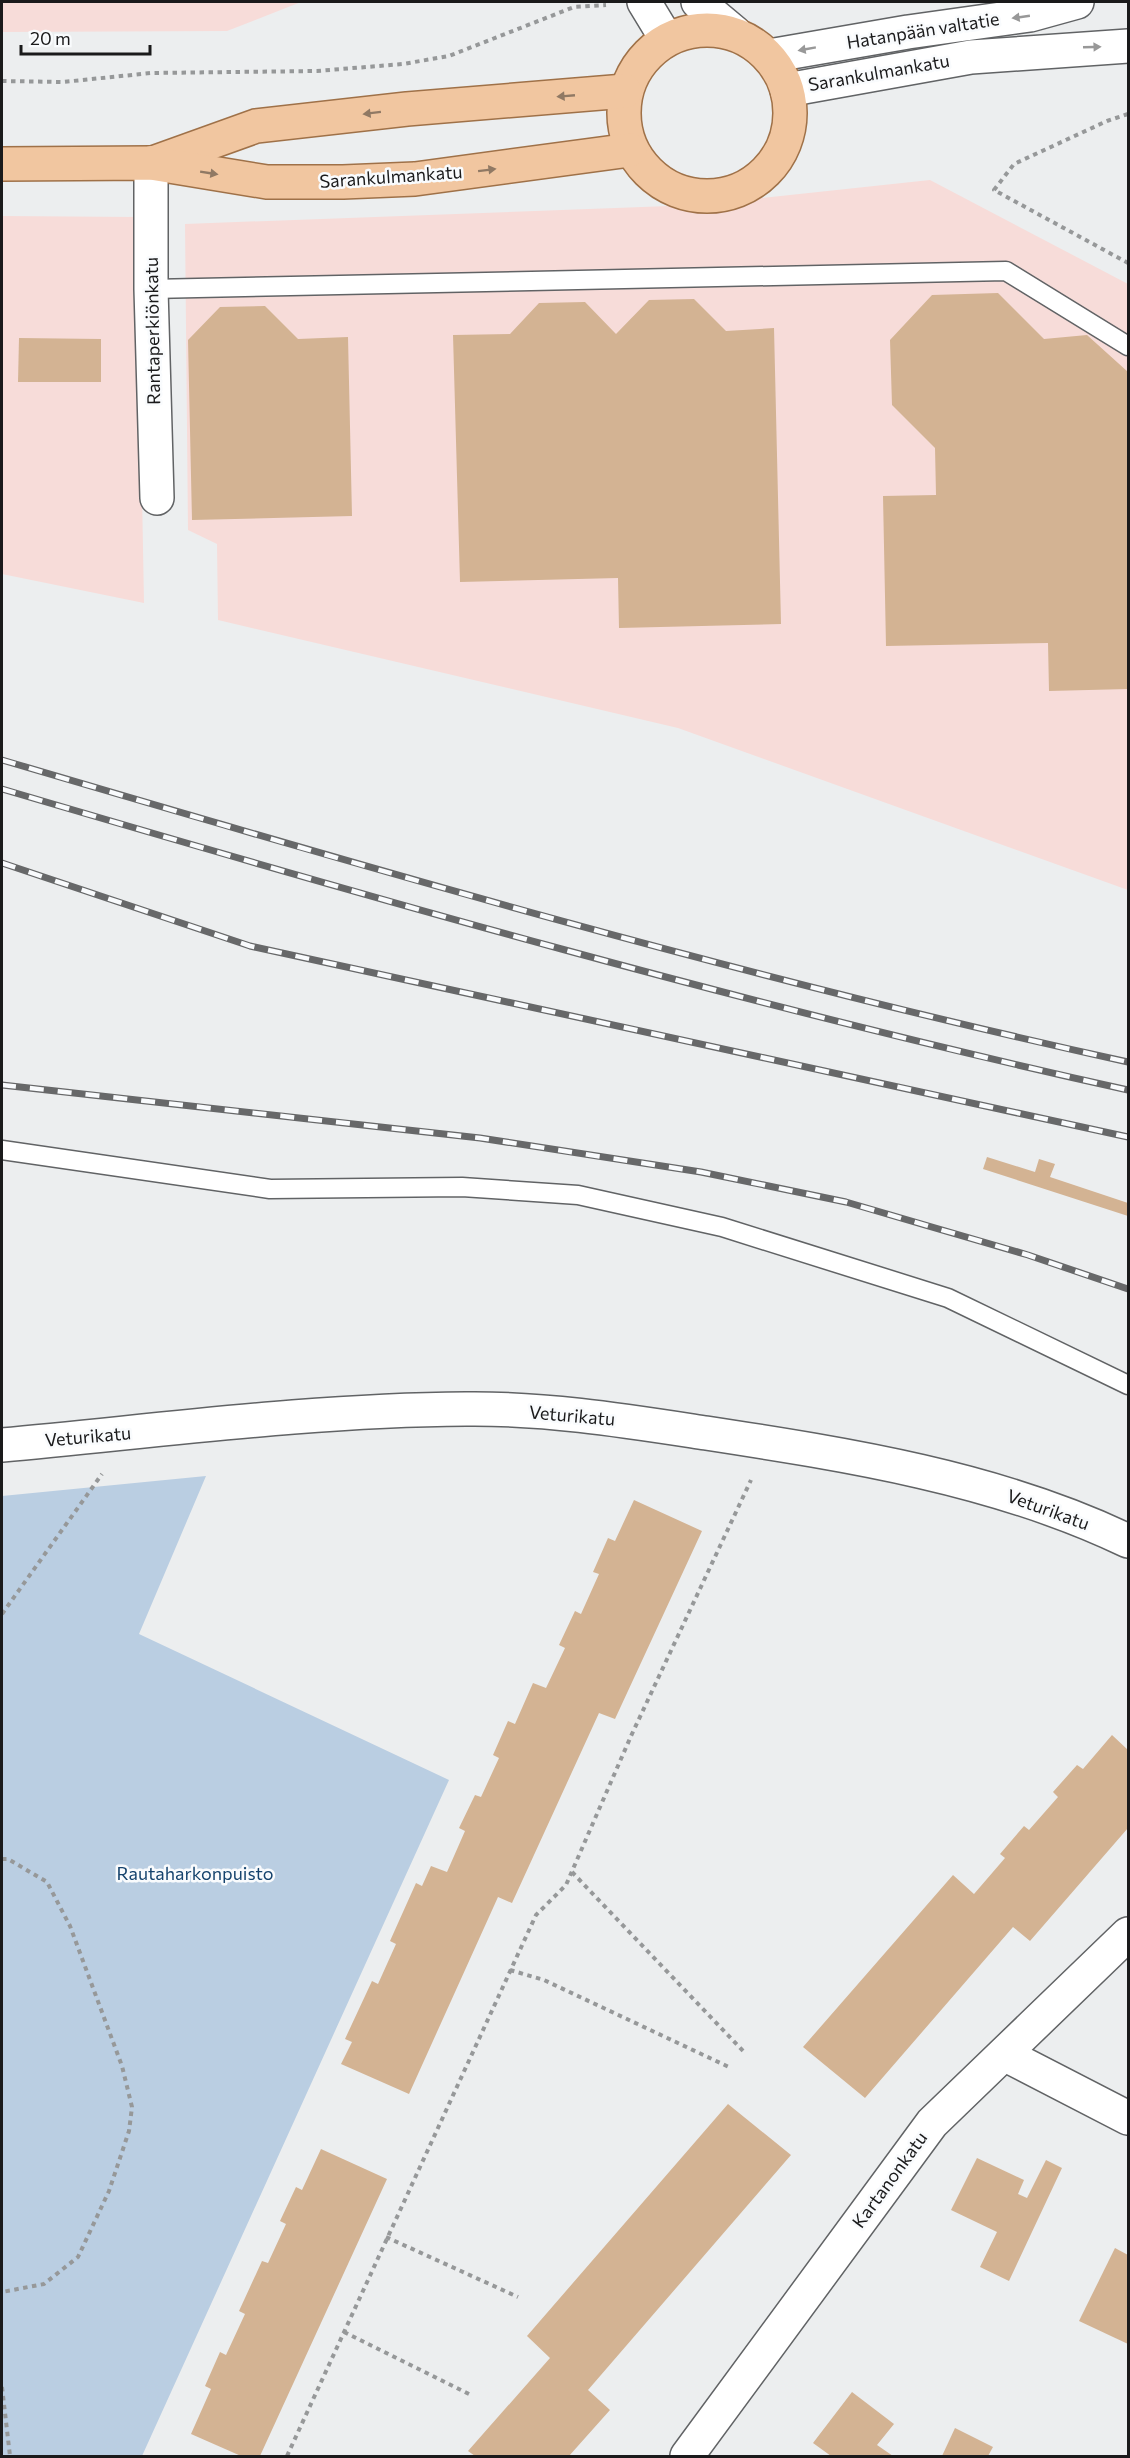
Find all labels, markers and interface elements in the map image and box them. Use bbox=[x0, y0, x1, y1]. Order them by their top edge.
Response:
street label: Hatanpään valtatie bbox=[845, 7, 1001, 53]
one-way arrow bbox=[1011, 12, 1030, 21]
scale bar bbox=[21, 18, 150, 56]
text: 20 m bbox=[30, 27, 71, 49]
one-way arrow bbox=[1082, 42, 1101, 52]
one-way arrow bbox=[797, 45, 816, 54]
street label: Sarankulmankatu bbox=[806, 49, 951, 95]
one-way arrow bbox=[557, 91, 576, 100]
one-way arrow bbox=[363, 109, 382, 118]
street label: Sarankulmankatu bbox=[319, 160, 463, 192]
one-way arrow bbox=[477, 165, 496, 175]
one-way arrow bbox=[200, 169, 219, 178]
street label: Rantaperkiönkatu bbox=[140, 257, 164, 405]
street label: Veturikatu bbox=[528, 1400, 616, 1430]
street label: Veturikatu bbox=[44, 1421, 132, 1451]
street label: Veturikatu bbox=[1004, 1484, 1093, 1534]
park label: Rautaharkonpuisto bbox=[116, 1862, 274, 1884]
street label: Kartanonkatu bbox=[847, 2127, 931, 2232]

